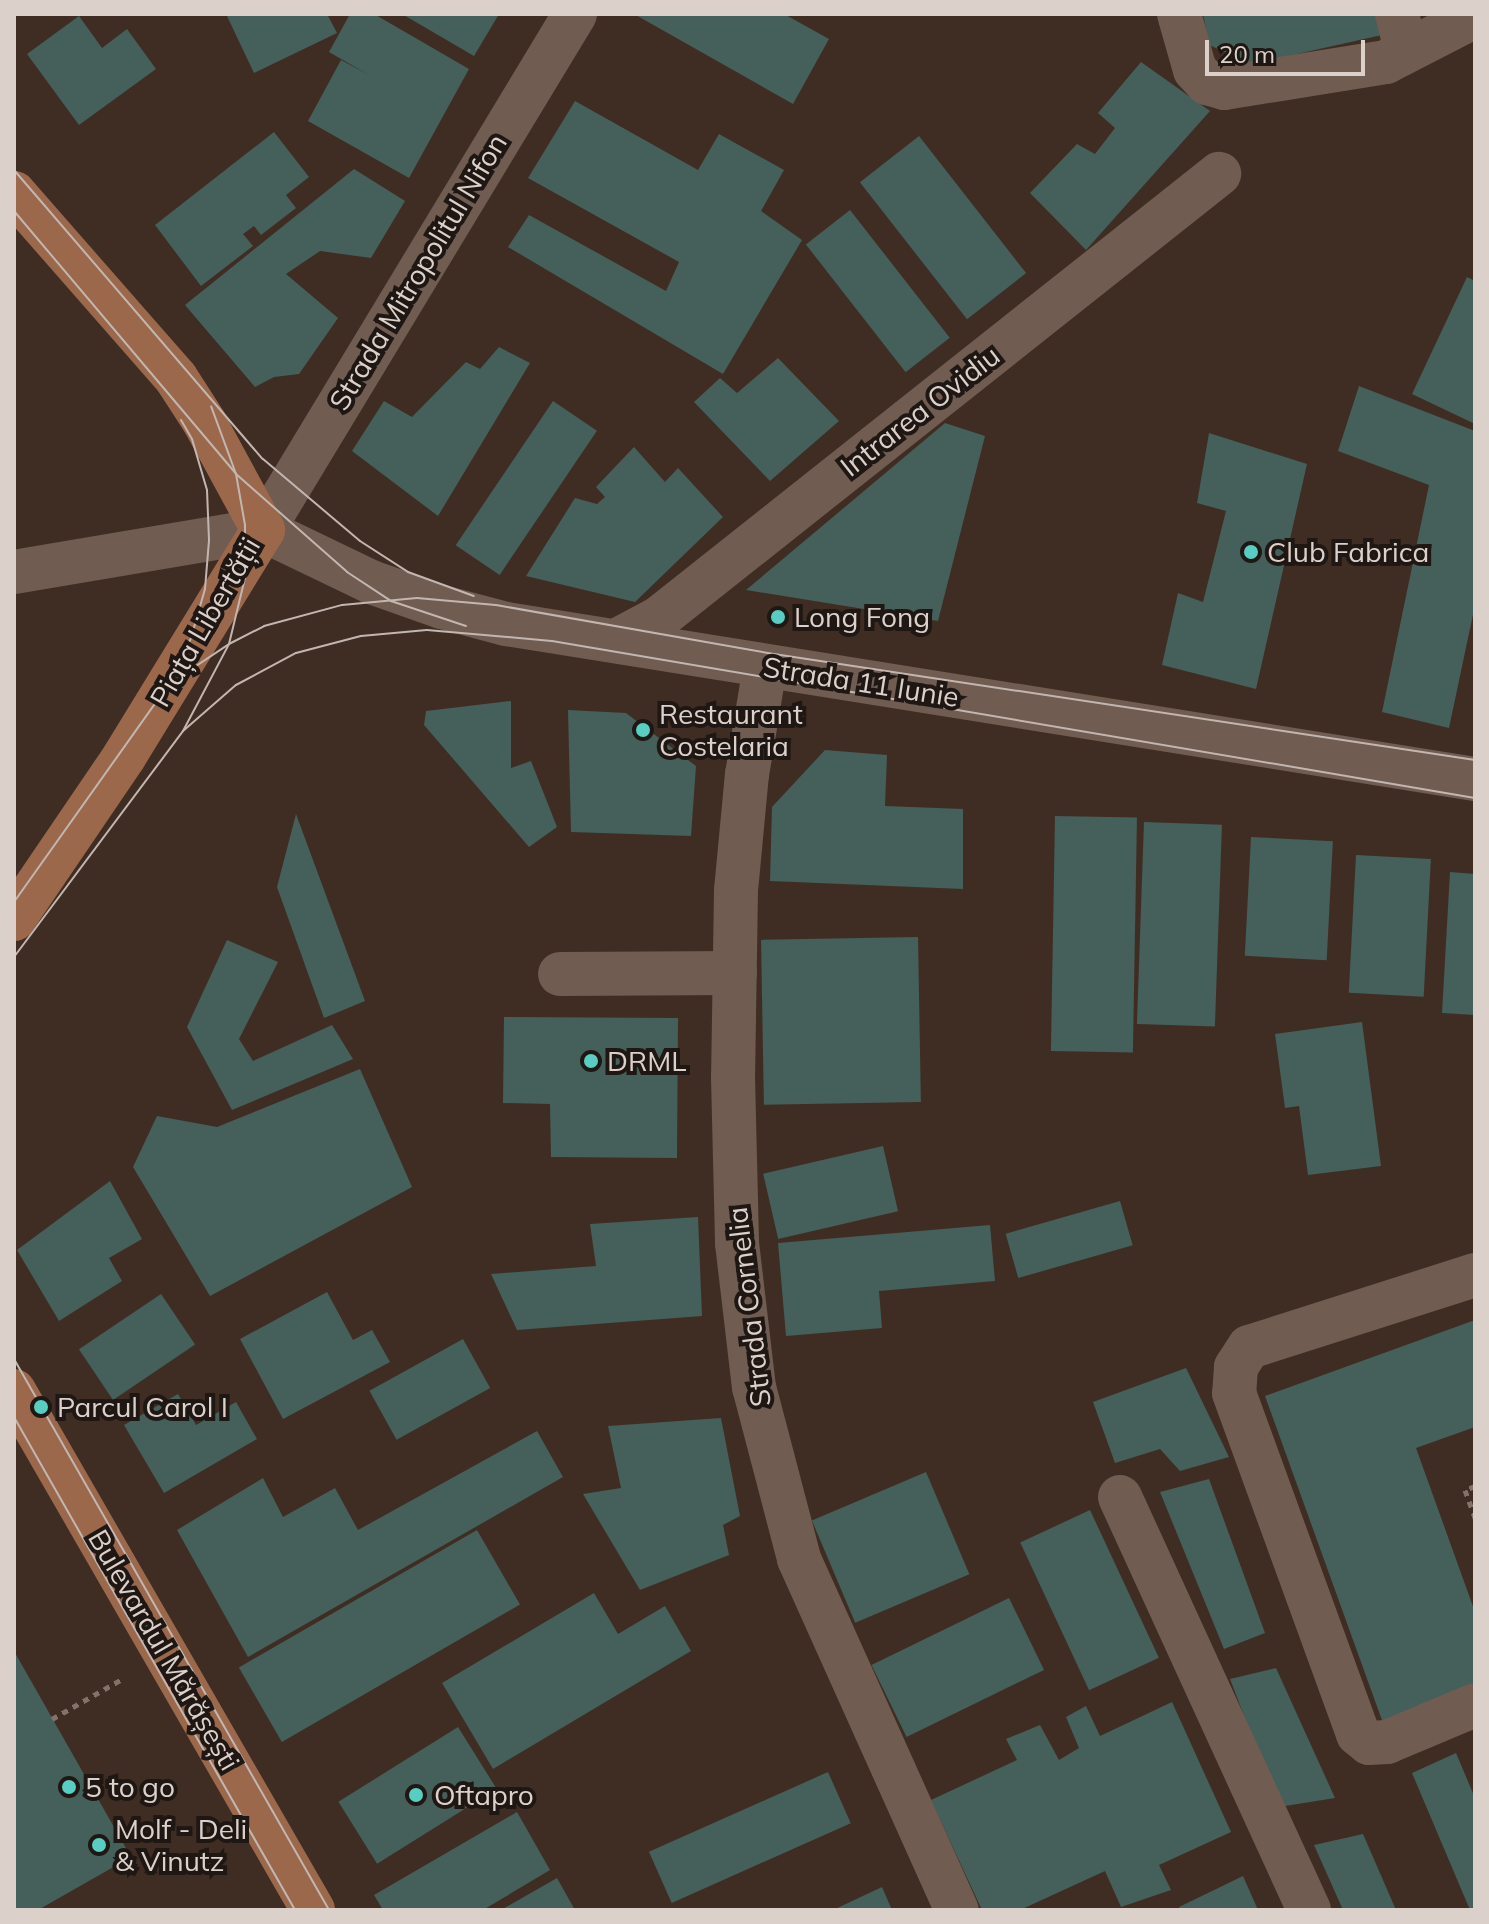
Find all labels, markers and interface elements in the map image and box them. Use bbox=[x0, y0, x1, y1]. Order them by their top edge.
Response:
scale bar bbox=[1209, 24, 1369, 74]
text: 20 m bbox=[1219, 39, 1275, 69]
street label: Strada Mitropolitul Nifon bbox=[322, 128, 514, 416]
street label: Intrarea Ovidiu bbox=[834, 339, 1006, 483]
street label: Piața Libertății bbox=[143, 531, 267, 713]
place label: Club Fabrica bbox=[1267, 535, 1429, 569]
marker: Club Fabrica bbox=[1242, 543, 1260, 561]
place label: Long Fong bbox=[794, 600, 930, 634]
marker: Long Fong bbox=[769, 608, 787, 626]
street label: Strada 11 Iunie bbox=[761, 650, 961, 714]
place label: Restaurant Costelaria bbox=[659, 697, 803, 763]
marker: Restaurant Costelaria bbox=[634, 721, 652, 739]
place label: DRML bbox=[607, 1044, 687, 1078]
marker: DRML bbox=[582, 1052, 600, 1070]
street label: Strada Cornelia bbox=[720, 1205, 778, 1409]
place label: Parcul Carol I bbox=[57, 1390, 228, 1424]
marker: Parcul Carol I bbox=[32, 1398, 50, 1416]
street label: Bulevardul Mărășești bbox=[81, 1524, 247, 1776]
place label: 5 to go bbox=[85, 1770, 175, 1804]
marker: 5 to go bbox=[60, 1778, 78, 1796]
place label: Oftapro bbox=[434, 1778, 534, 1812]
marker: Oftapro bbox=[405, 1784, 427, 1806]
place label: Molf - Deli & Vinutz bbox=[115, 1812, 247, 1878]
marker: Molf - Deli & Vinutz bbox=[90, 1836, 108, 1854]

